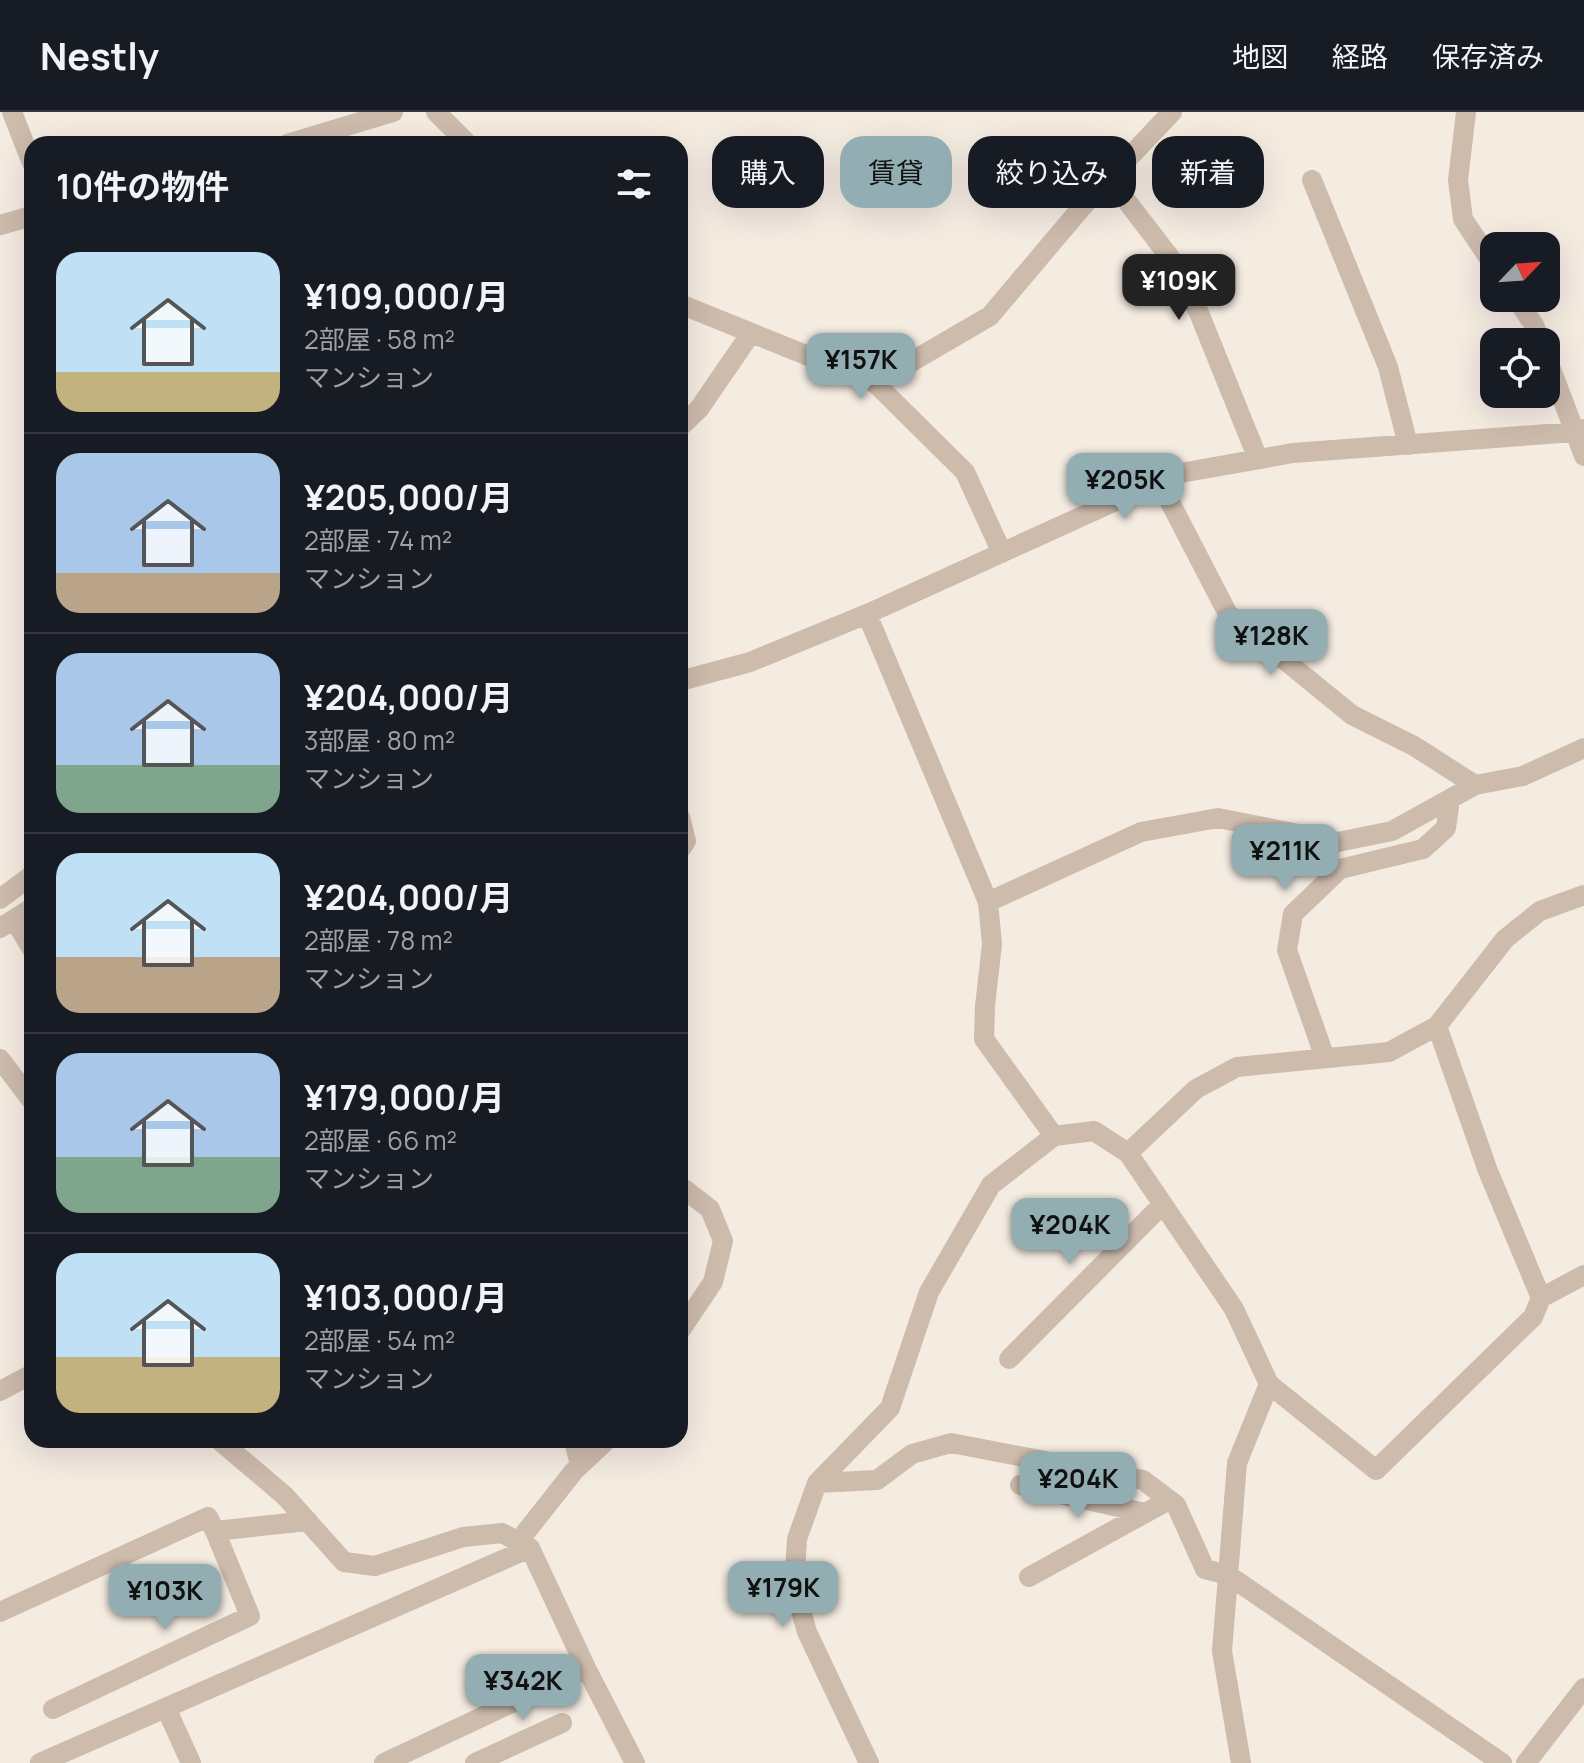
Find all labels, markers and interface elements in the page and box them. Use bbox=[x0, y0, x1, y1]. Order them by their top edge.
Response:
text: Nestly bbox=[40, 29, 159, 81]
text: 地図 bbox=[1232, 37, 1288, 75]
text: 経路 bbox=[1332, 37, 1388, 75]
text: 保存済み bbox=[1432, 37, 1544, 75]
chip: 購入 bbox=[712, 136, 824, 208]
chip: 賃貸 bbox=[840, 136, 952, 208]
chip: 絞り込み bbox=[968, 136, 1136, 208]
chip: 新着 bbox=[1152, 136, 1264, 208]
icon: filters bbox=[612, 162, 656, 206]
text: 10件の物件 bbox=[56, 163, 229, 209]
north arrow bbox=[1480, 232, 1560, 312]
map controls bbox=[1480, 232, 1560, 408]
pin: ¥109K bbox=[1123, 254, 1235, 322]
text: ¥109K bbox=[1140, 262, 1218, 298]
text: ¥109,000/月 bbox=[304, 273, 509, 319]
icon: home bbox=[120, 284, 216, 380]
text: 2部屋 · 58 m² bbox=[304, 321, 455, 357]
button: locate bbox=[1480, 328, 1560, 408]
pin: ¥157K bbox=[805, 333, 917, 401]
text: ¥157K bbox=[824, 341, 898, 377]
text: マンション bbox=[304, 359, 434, 395]
pin: ¥205K bbox=[1069, 453, 1181, 521]
text: ¥205K bbox=[1085, 461, 1165, 497]
text: ¥205,000/月 bbox=[304, 474, 514, 520]
icon: home bbox=[120, 485, 216, 581]
text: 2部屋 · 74 m² bbox=[304, 522, 452, 558]
text: マンション bbox=[304, 560, 434, 596]
pin: ¥128K bbox=[1215, 609, 1327, 677]
text: ¥128K bbox=[1233, 617, 1309, 653]
text: ¥204,000/月 bbox=[304, 674, 514, 720]
icon: home bbox=[120, 685, 216, 781]
text: 3部屋 · 80 m² bbox=[304, 722, 455, 758]
text: マンション bbox=[304, 760, 434, 796]
pin: ¥211K bbox=[1229, 824, 1341, 892]
text: ¥211K bbox=[1250, 832, 1320, 868]
text: ¥204,000/月 bbox=[304, 874, 514, 920]
icon: home bbox=[120, 885, 216, 981]
text: 2部屋 · 78 m² bbox=[304, 922, 453, 958]
text: マンション bbox=[304, 960, 434, 996]
text: ¥179,000/月 bbox=[304, 1074, 505, 1120]
icon: home bbox=[120, 1085, 216, 1181]
text: 2部屋 · 66 m² bbox=[304, 1122, 457, 1158]
text: マンション bbox=[304, 1160, 434, 1196]
pin: ¥204K bbox=[1014, 1198, 1126, 1266]
text: ¥204K bbox=[1029, 1206, 1111, 1242]
text: ¥103,000/月 bbox=[304, 1274, 508, 1320]
icon: home bbox=[120, 1285, 216, 1381]
text: 2部屋 · 54 m² bbox=[304, 1322, 455, 1358]
text: マンション bbox=[304, 1360, 434, 1396]
pin: ¥204K bbox=[1022, 1452, 1134, 1520]
text: ¥204K bbox=[1037, 1460, 1119, 1496]
pin: ¥179K bbox=[727, 1561, 839, 1629]
pin: ¥103K bbox=[109, 1564, 221, 1632]
text: ¥179K bbox=[746, 1569, 820, 1605]
text: ¥103K bbox=[127, 1572, 203, 1608]
pin: ¥342K bbox=[467, 1654, 579, 1722]
text: ¥342K bbox=[483, 1662, 563, 1698]

